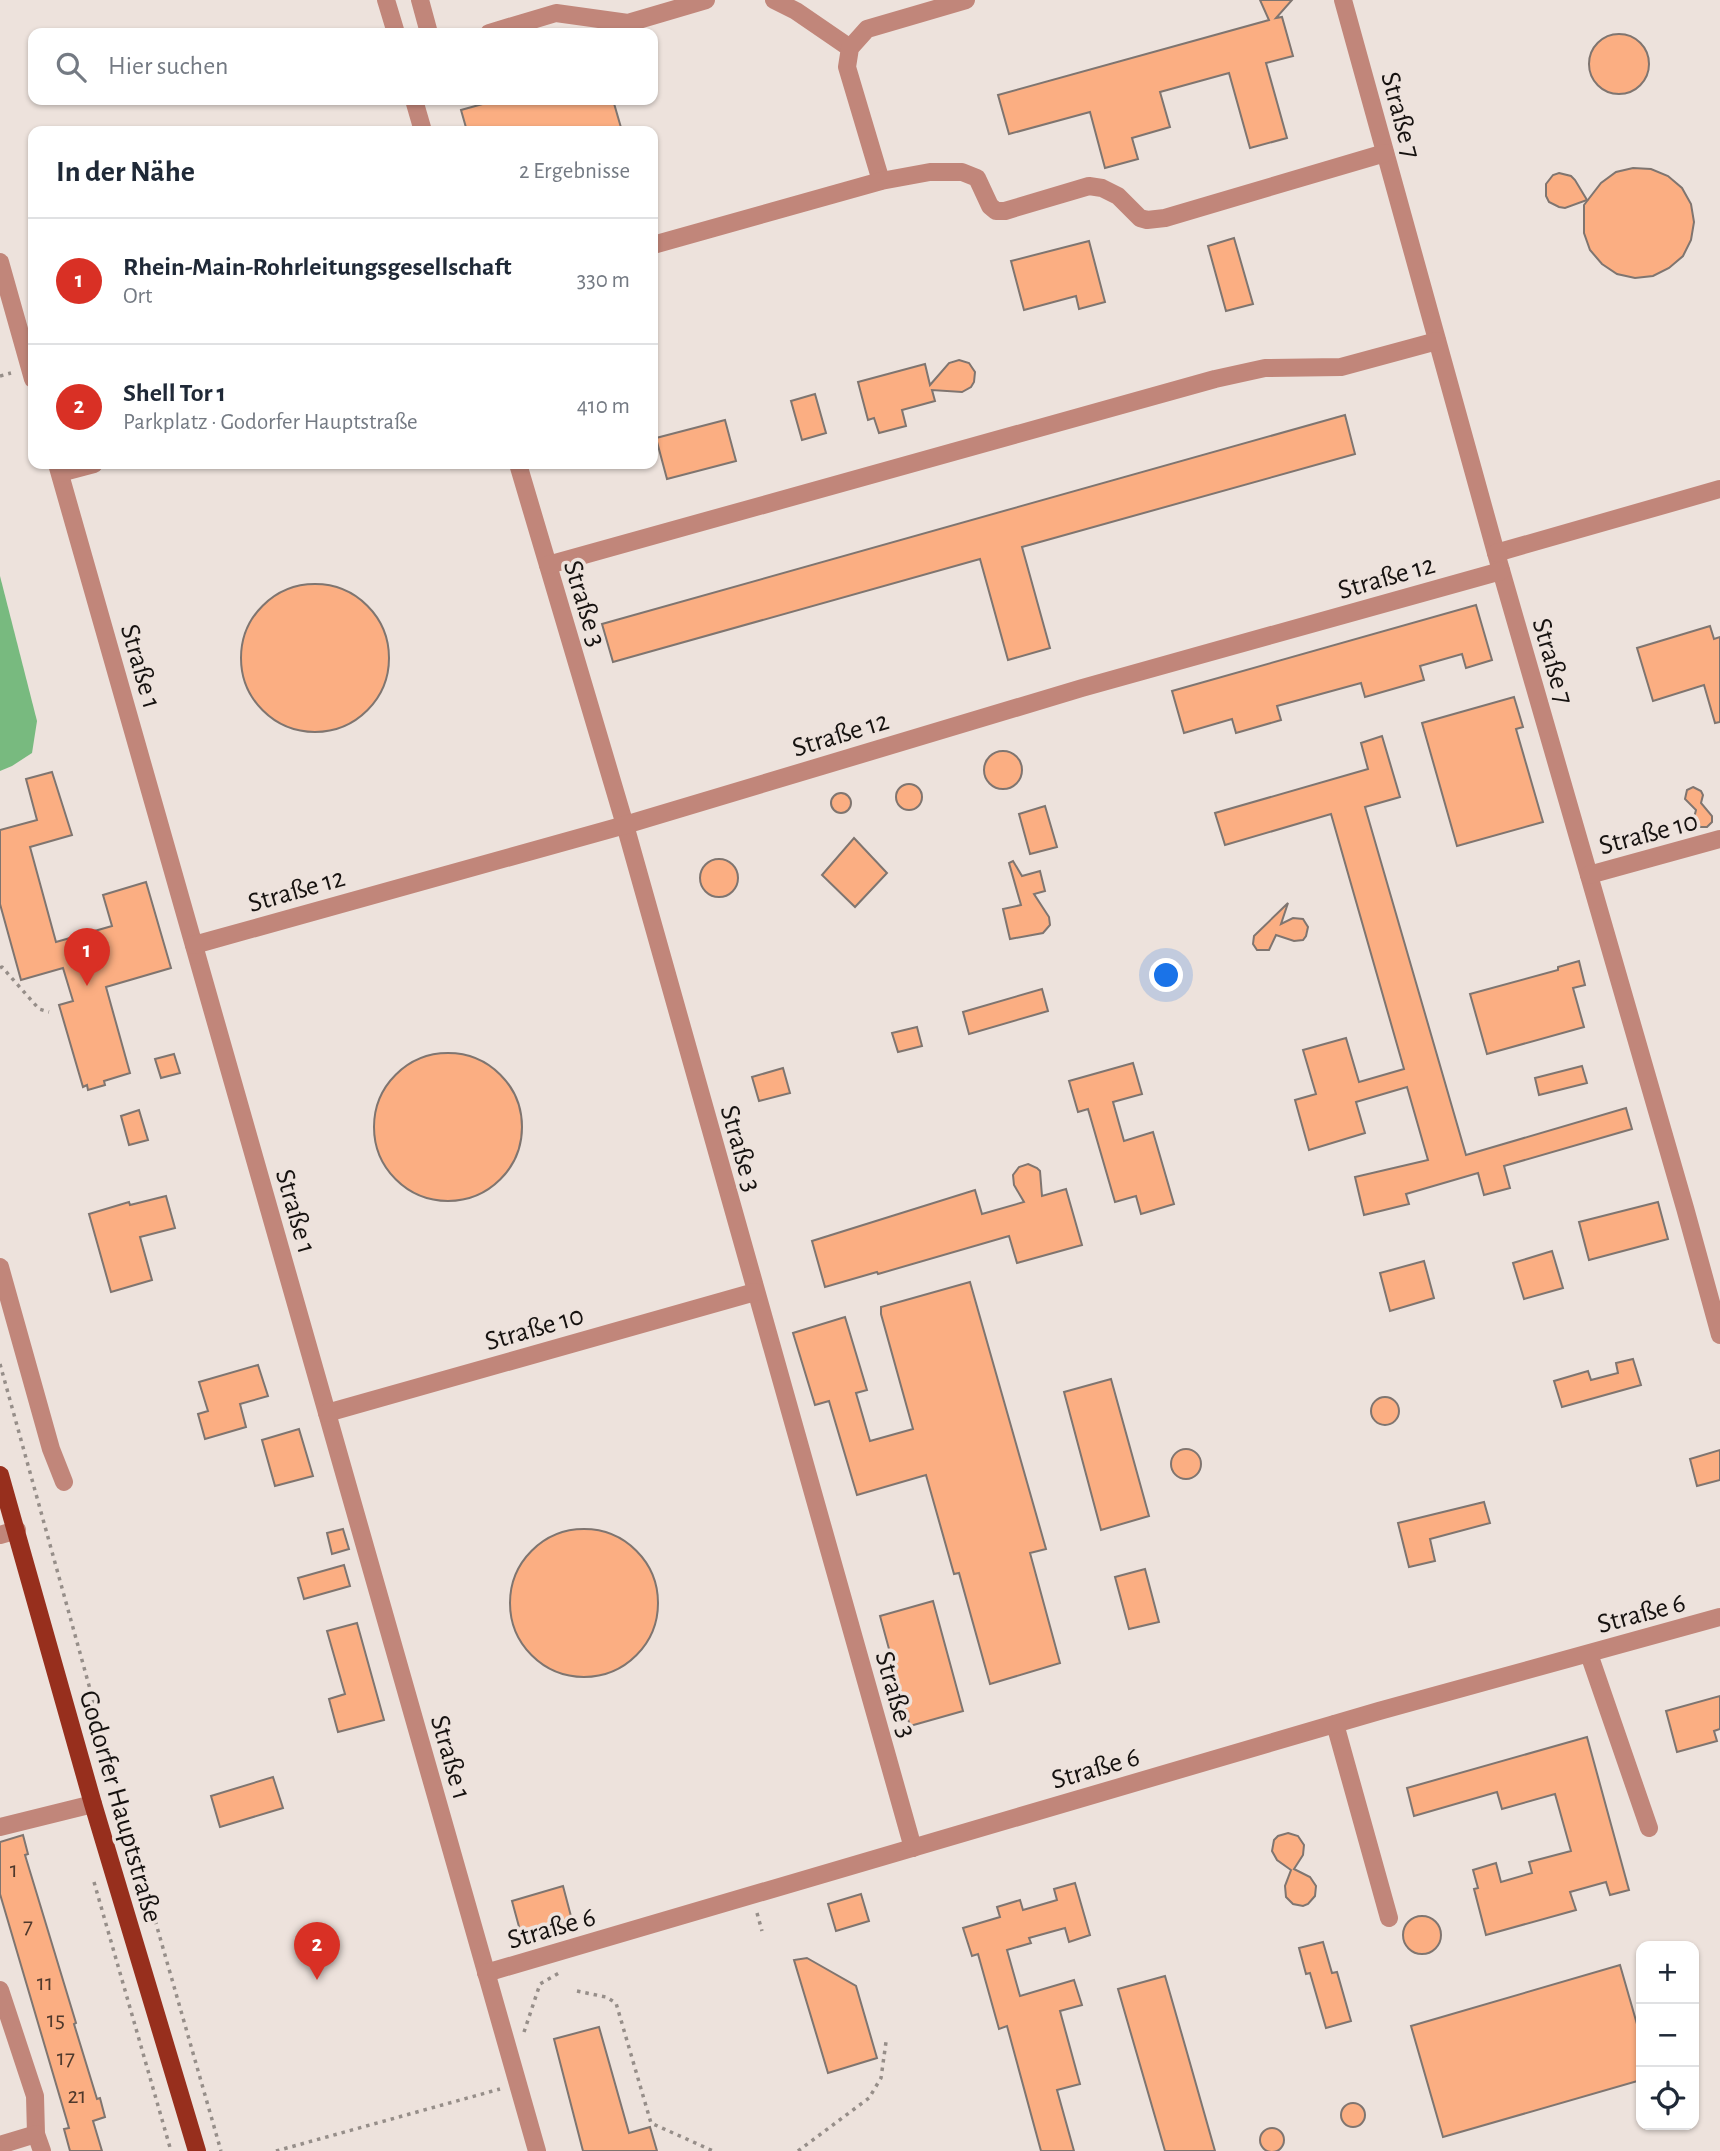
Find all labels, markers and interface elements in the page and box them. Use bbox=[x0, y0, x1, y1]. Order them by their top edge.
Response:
search box bbox=[28, 28, 658, 105]
icon: search bbox=[52, 48, 90, 86]
text: Hier suchen bbox=[108, 53, 229, 79]
street label: Straße 7 bbox=[1375, 69, 1425, 162]
text: In der Nähe bbox=[56, 157, 195, 187]
text: 2 Ergebnisse bbox=[519, 160, 630, 183]
text: Rhein-Main-Rohrleitungsgesellschaft bbox=[123, 254, 512, 280]
text: 1 bbox=[75, 269, 83, 292]
text: 330 m bbox=[577, 269, 630, 292]
text: Ort bbox=[123, 285, 152, 308]
text: Shell Tor 1 bbox=[123, 380, 226, 406]
text: 2 bbox=[74, 395, 84, 418]
text: 410 m bbox=[577, 395, 630, 418]
text: Parkplatz · Godorfer Hauptstraße bbox=[123, 411, 418, 434]
street label: Straße 12 bbox=[1335, 551, 1438, 605]
street label: Straße 3 bbox=[558, 557, 610, 650]
street label: Straße 7 bbox=[1526, 615, 1578, 708]
street label: Straße 1 bbox=[115, 621, 165, 712]
street label: Straße 12 bbox=[789, 707, 892, 763]
street label: Straße 10 bbox=[1596, 807, 1701, 861]
street label: Straße 12 bbox=[245, 864, 348, 918]
pin: 1 bbox=[64, 928, 110, 986]
your location bbox=[1149, 958, 1183, 992]
street label: Straße 3 bbox=[714, 1102, 766, 1195]
street label: Straße 1 bbox=[270, 1166, 320, 1257]
street label: Straße 10 bbox=[482, 1302, 587, 1356]
street label: Straße 6 bbox=[1594, 1589, 1689, 1639]
street label: Straße 3 bbox=[869, 1648, 921, 1741]
street label: Godorfer Hauptstraße bbox=[74, 1687, 167, 1926]
street label: Straße 1 bbox=[425, 1712, 475, 1803]
street label: Straße 6 bbox=[1048, 1743, 1143, 1795]
house number: 1 bbox=[10, 1858, 18, 1882]
street label: Straße 6 bbox=[504, 1903, 599, 1955]
house number: 7 bbox=[23, 1914, 33, 1938]
pin: 2 bbox=[294, 1922, 340, 1980]
map controls bbox=[1636, 1941, 1699, 2130]
button: + bbox=[1636, 1941, 1699, 2004]
house number: 11 bbox=[37, 1971, 53, 1995]
button: − bbox=[1636, 2004, 1699, 2067]
house number: 15 bbox=[47, 2008, 65, 2032]
house number: 17 bbox=[57, 2046, 75, 2070]
button: locate bbox=[1636, 2067, 1699, 2130]
house number: 21 bbox=[67, 2084, 87, 2108]

